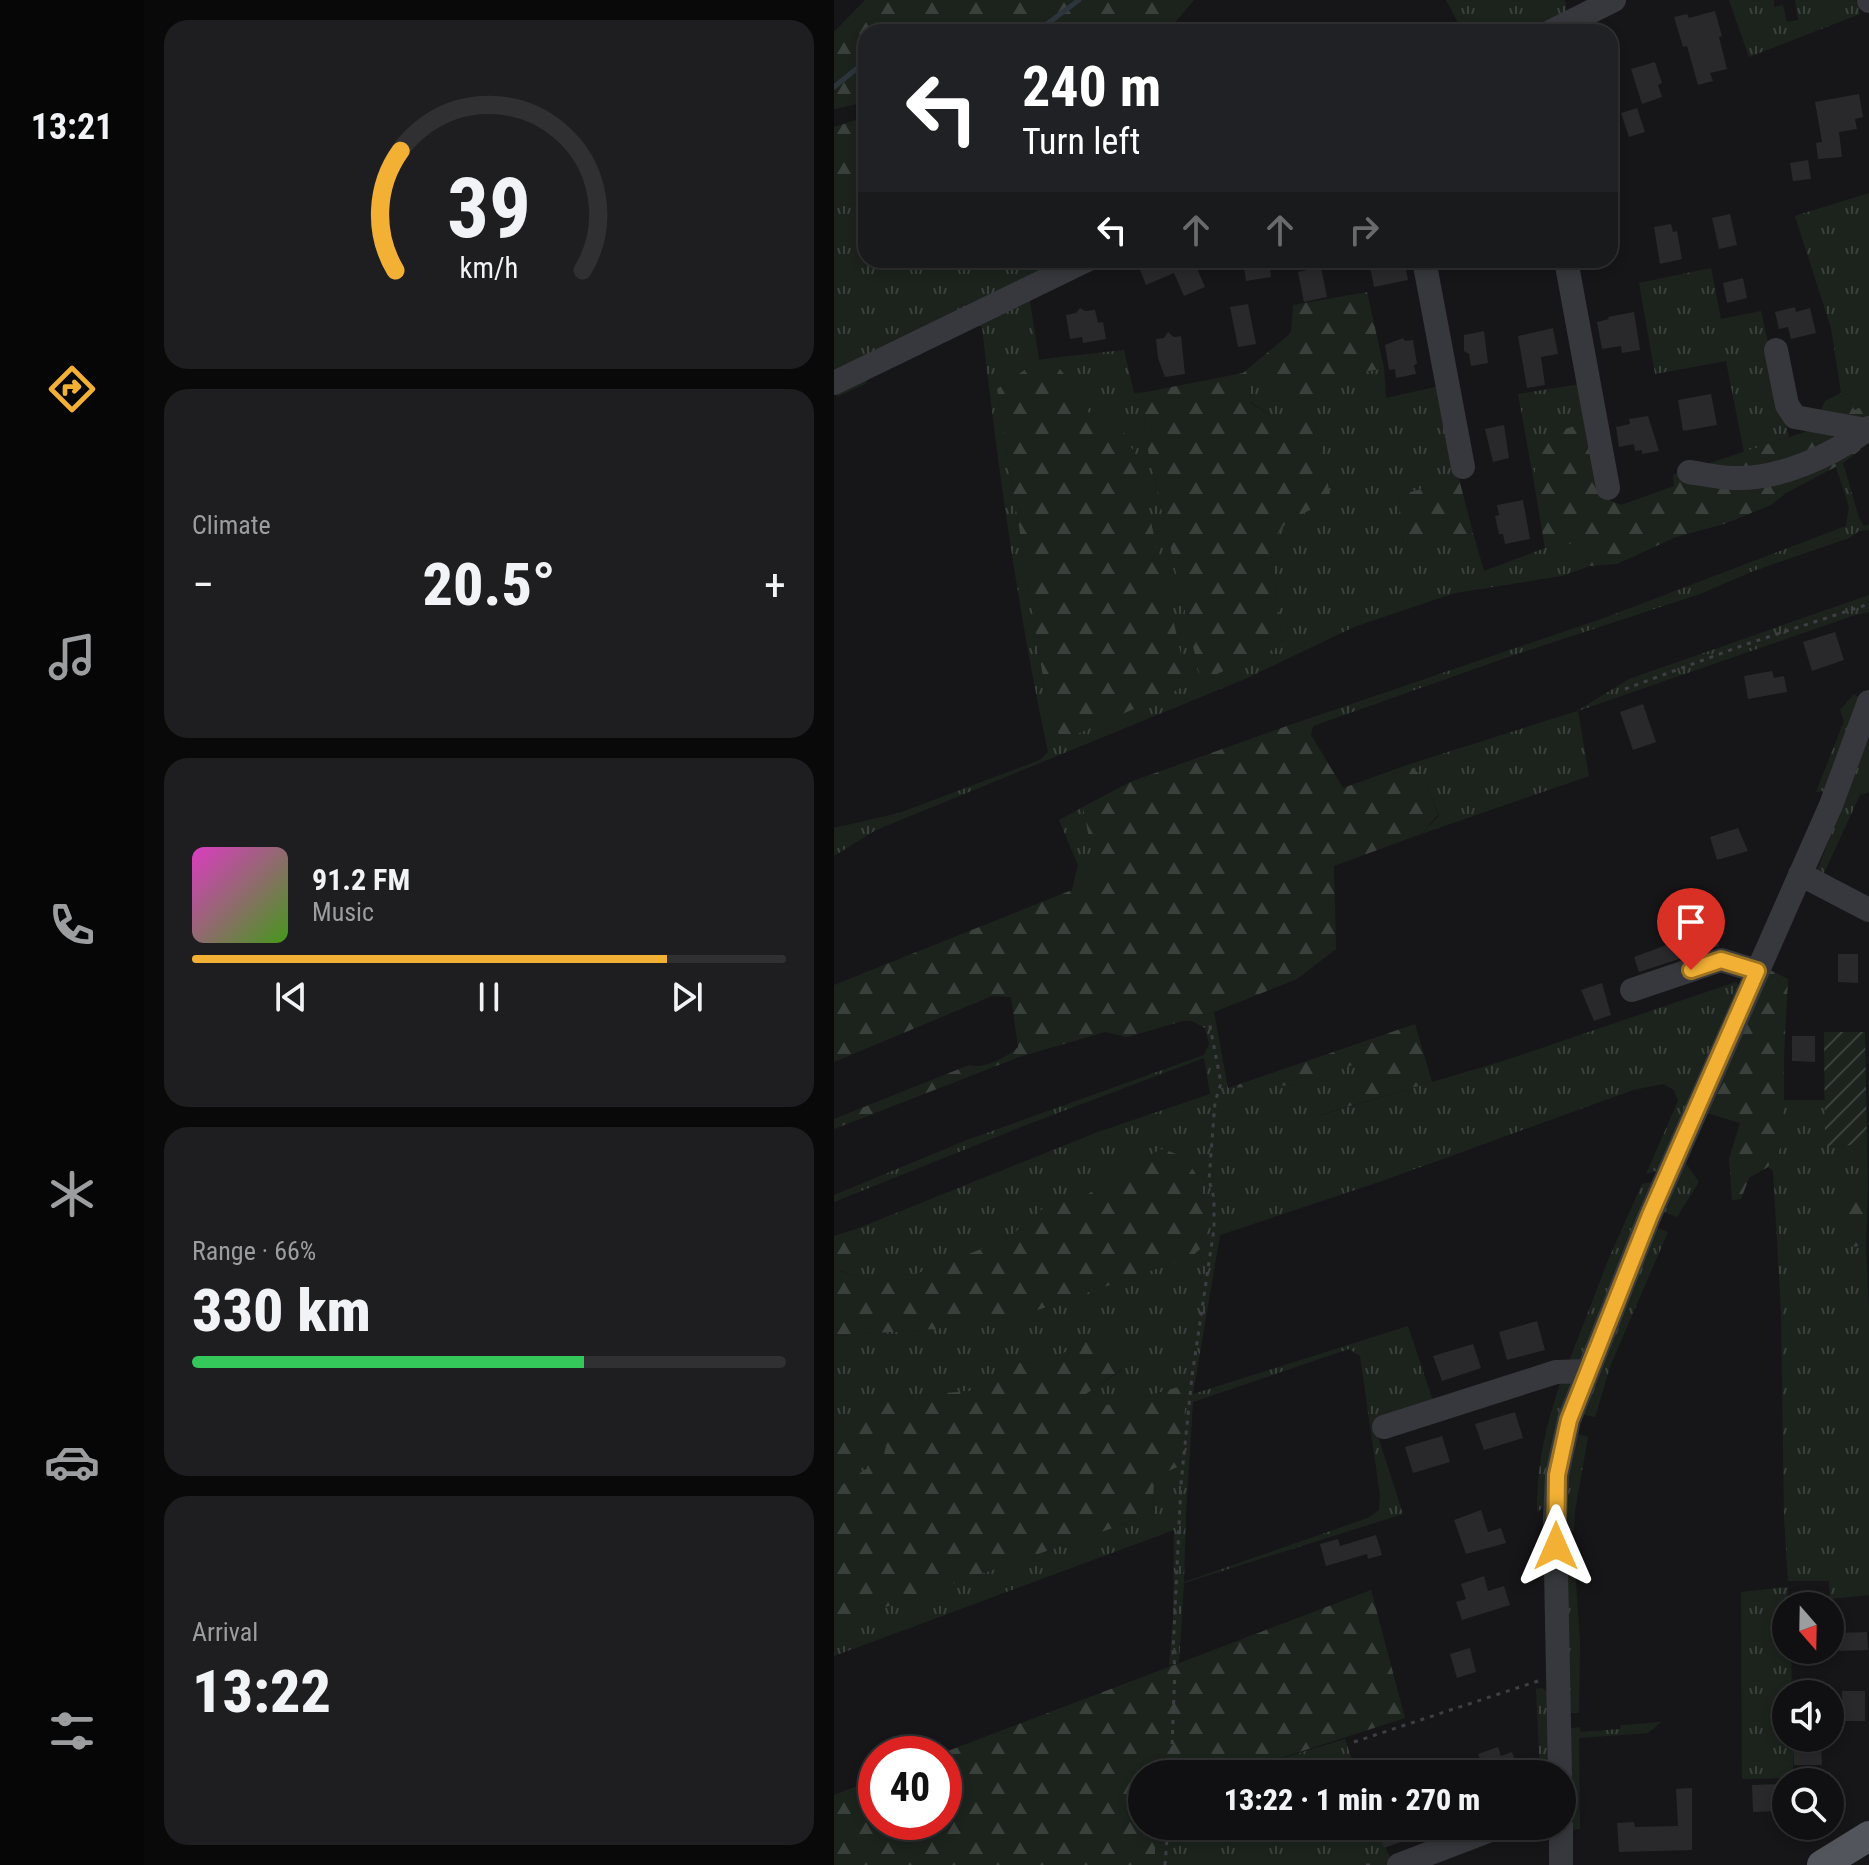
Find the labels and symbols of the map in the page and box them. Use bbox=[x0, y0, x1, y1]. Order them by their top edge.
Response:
pin bbox=[1657, 888, 1725, 970]
position arrow bbox=[1514, 1504, 1598, 1588]
north arrow bbox=[1772, 1592, 1844, 1664]
speed limit sign: 40 bbox=[858, 1736, 962, 1840]

